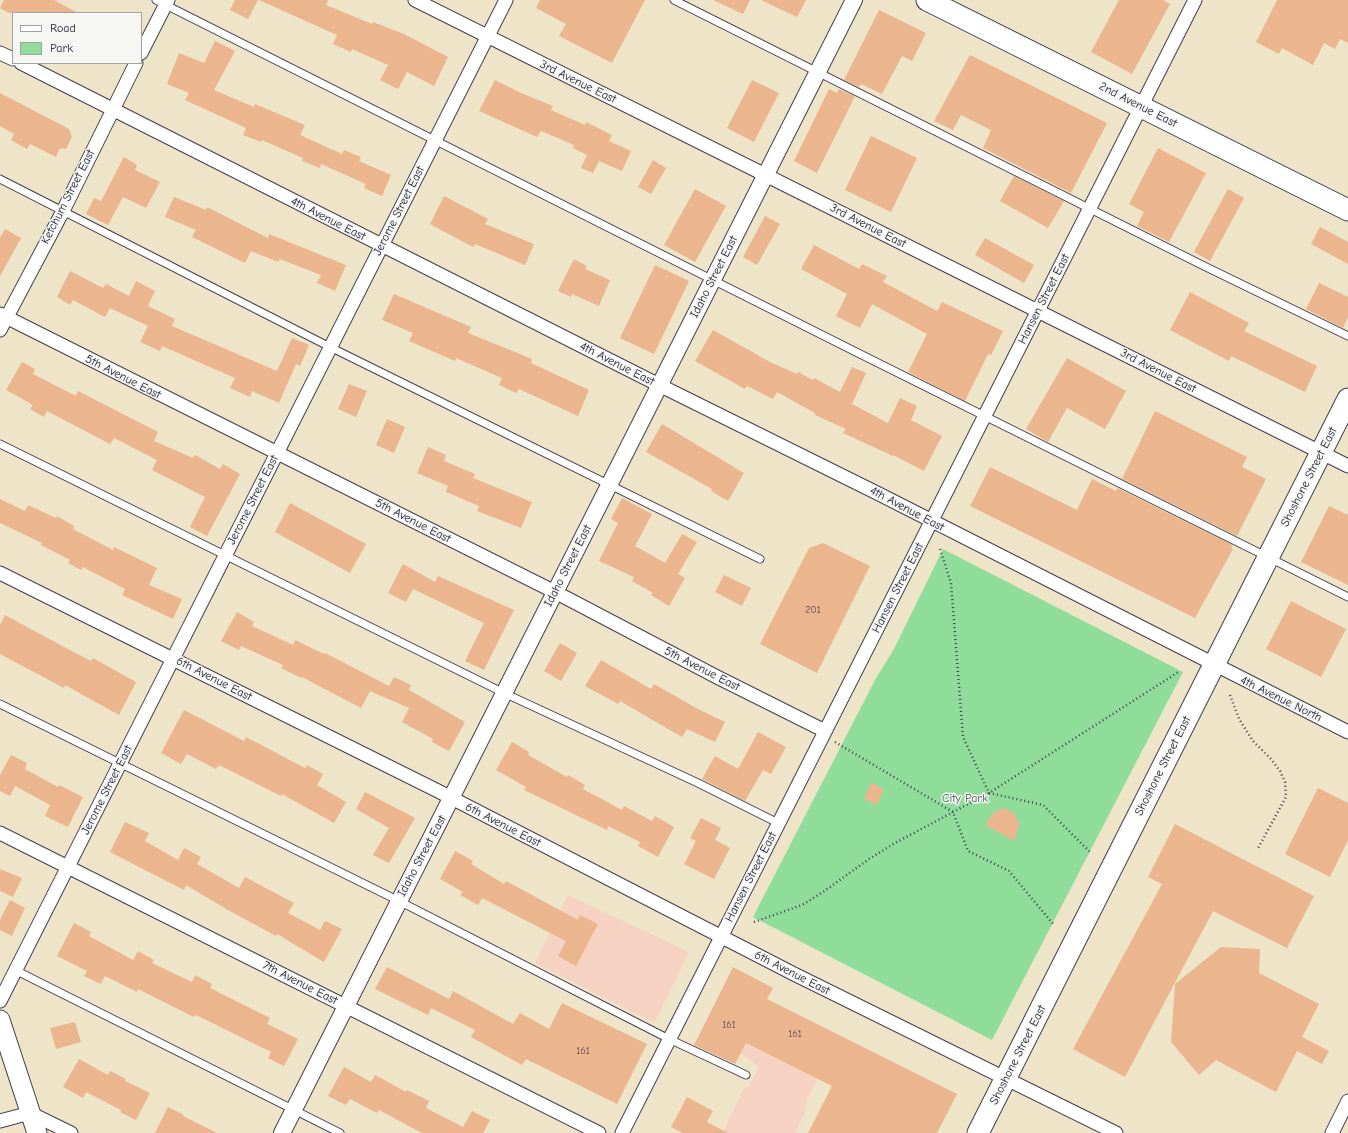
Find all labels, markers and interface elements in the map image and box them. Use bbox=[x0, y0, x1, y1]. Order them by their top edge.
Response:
legend bbox=[12, 12, 142, 64]
text: Road bbox=[50, 21, 76, 35]
text: Park bbox=[50, 41, 73, 55]
street label: 3rd Avenue East bbox=[537, 57, 619, 107]
street label: 2nd Avenue East bbox=[1097, 79, 1179, 131]
street label: Ketchum Street East bbox=[38, 147, 98, 247]
street label: Jerome Street East bbox=[370, 164, 428, 258]
street label: 4th Avenue East bbox=[288, 194, 368, 244]
street label: 3rd Avenue East bbox=[828, 201, 908, 251]
street label: Idaho Street East bbox=[687, 234, 741, 320]
street label: Hansen Street East bbox=[1015, 252, 1073, 346]
street label: 4th Avenue East bbox=[577, 339, 657, 389]
street label: 3rd Avenue East bbox=[1118, 346, 1198, 396]
street label: 5th Avenue East bbox=[83, 352, 163, 402]
street label: Shoshone Street East bbox=[1278, 425, 1340, 529]
street label: Jerome Street East bbox=[224, 453, 282, 547]
street label: 4th Avenue East bbox=[867, 483, 947, 535]
street label: 5th Avenue East bbox=[373, 496, 453, 546]
street label: Idaho Street East bbox=[541, 523, 595, 609]
street label: Hansen Street East bbox=[869, 541, 927, 635]
house number: 201 bbox=[805, 604, 821, 616]
street label: 5th Avenue East bbox=[662, 644, 742, 694]
street label: 6th Avenue East bbox=[174, 654, 254, 704]
street label: 4th Avenue North bbox=[1238, 673, 1324, 725]
street label: Shoshone Street East bbox=[1132, 714, 1194, 818]
street label: Jerome Street East bbox=[78, 743, 136, 837]
park label: City Park bbox=[942, 792, 988, 806]
street label: 6th Avenue East bbox=[463, 800, 543, 850]
street label: Idaho Street East bbox=[395, 813, 449, 899]
street label: Hansen Street East bbox=[722, 830, 780, 924]
street label: 6th Avenue East bbox=[752, 948, 832, 998]
street label: 7th Avenue East bbox=[260, 958, 340, 1008]
street label: Shoshone Street East bbox=[987, 1003, 1049, 1107]
house number: 161 bbox=[722, 1019, 736, 1031]
house number: 161 bbox=[788, 1028, 802, 1040]
house number: 161 bbox=[576, 1045, 590, 1057]

